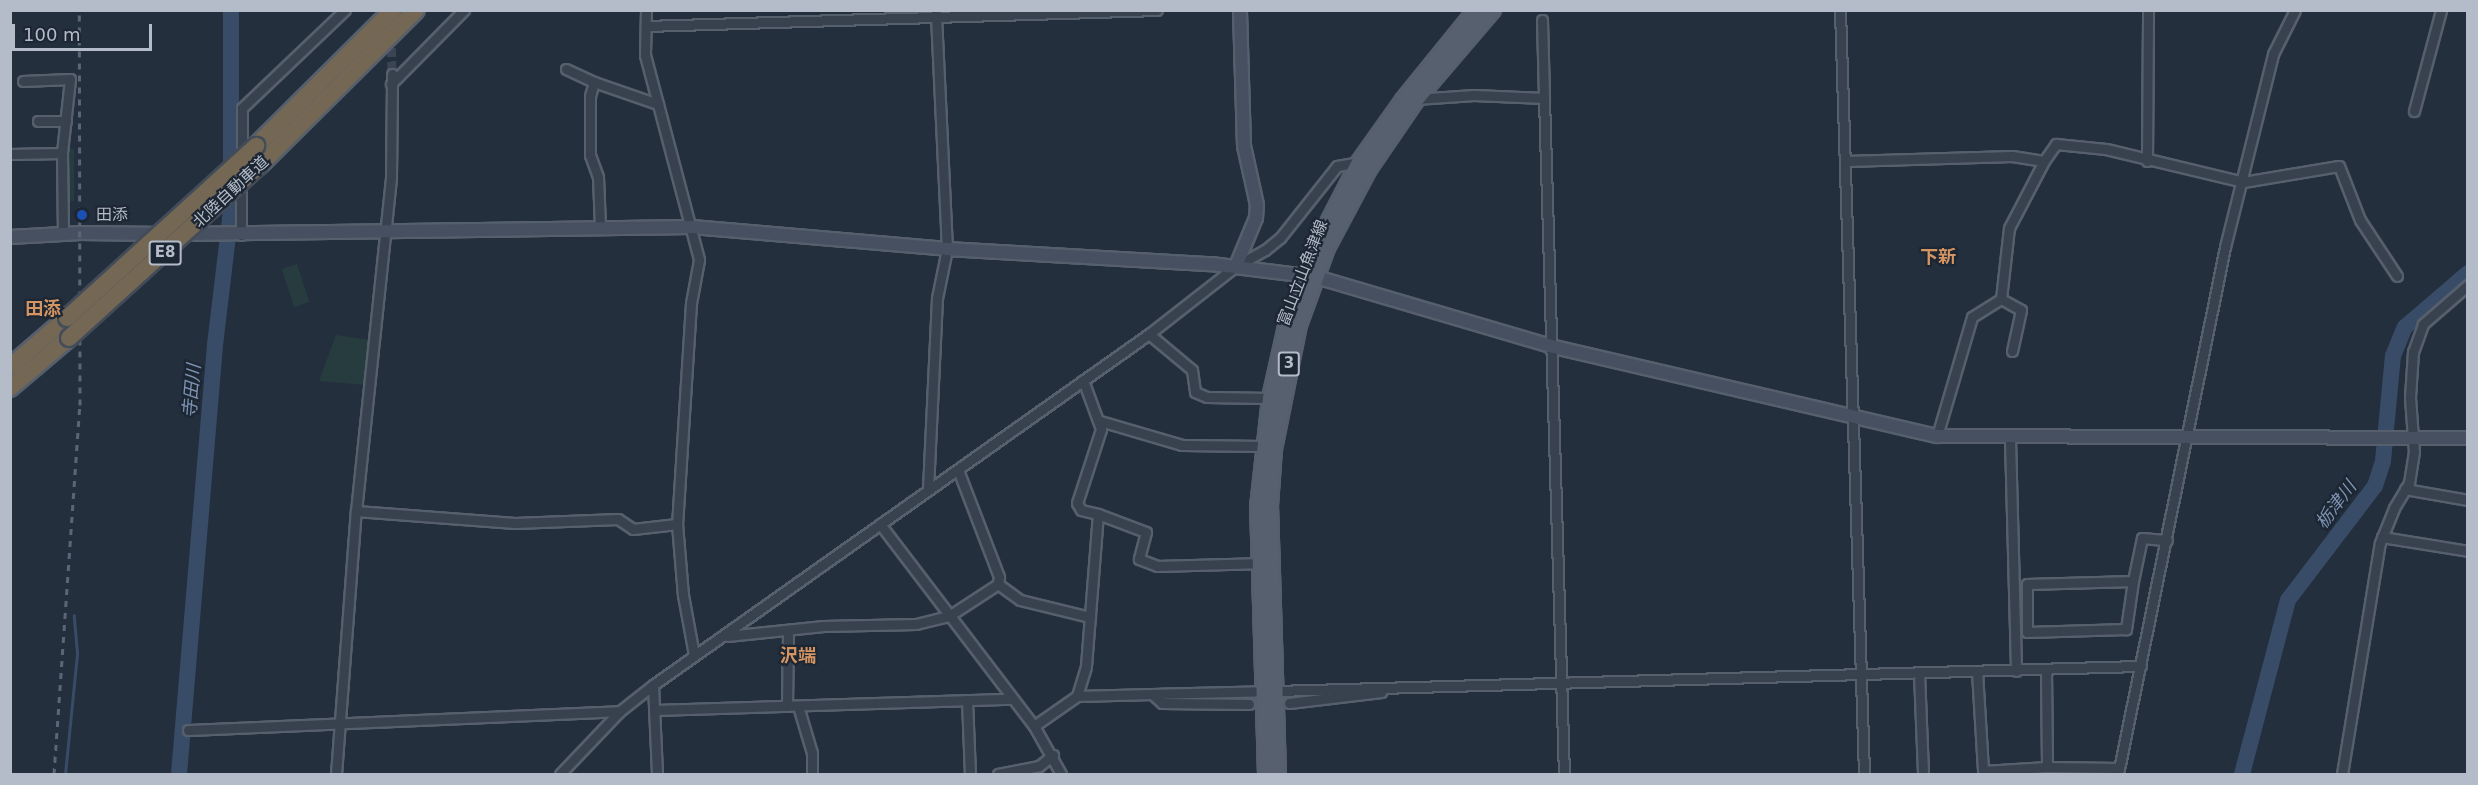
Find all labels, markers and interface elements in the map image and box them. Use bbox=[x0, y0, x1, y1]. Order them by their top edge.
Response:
scale bar bbox=[15, 12, 154, 50]
text: 100 m bbox=[23, 24, 81, 45]
street label: 北陸自動車道 bbox=[189, 152, 273, 232]
place label: 田添 bbox=[96, 205, 128, 225]
marker: 田添 bbox=[73, 206, 91, 224]
street label: 富山立山魚津線 bbox=[1274, 217, 1332, 329]
road number: E8 bbox=[148, 241, 182, 265]
district label: 下新 bbox=[1920, 246, 1956, 268]
district label: 田添 bbox=[25, 298, 61, 320]
road number: 3 bbox=[1277, 352, 1301, 376]
water label: 寺田川 bbox=[179, 363, 205, 419]
water label: 栃津川 bbox=[2311, 477, 2361, 533]
district label: 沢端 bbox=[780, 645, 816, 667]

